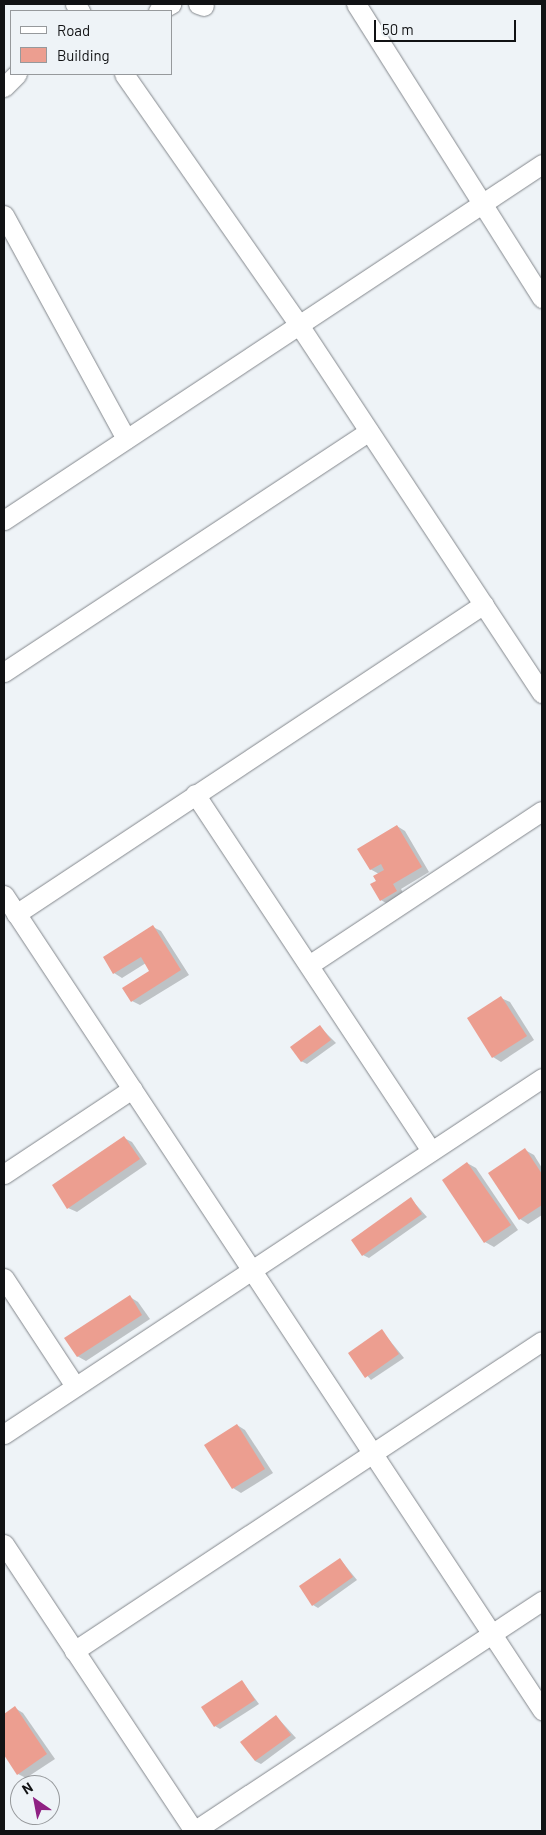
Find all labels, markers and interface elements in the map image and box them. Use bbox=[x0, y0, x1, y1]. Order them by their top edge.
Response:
legend bbox=[10, 10, 172, 75]
scale bar bbox=[376, 10, 518, 42]
text: 50 m bbox=[382, 20, 414, 38]
text: Road bbox=[57, 21, 90, 39]
text: Building bbox=[57, 46, 110, 64]
north arrow bbox=[10, 1775, 60, 1825]
text: N bbox=[19, 1778, 36, 1798]

